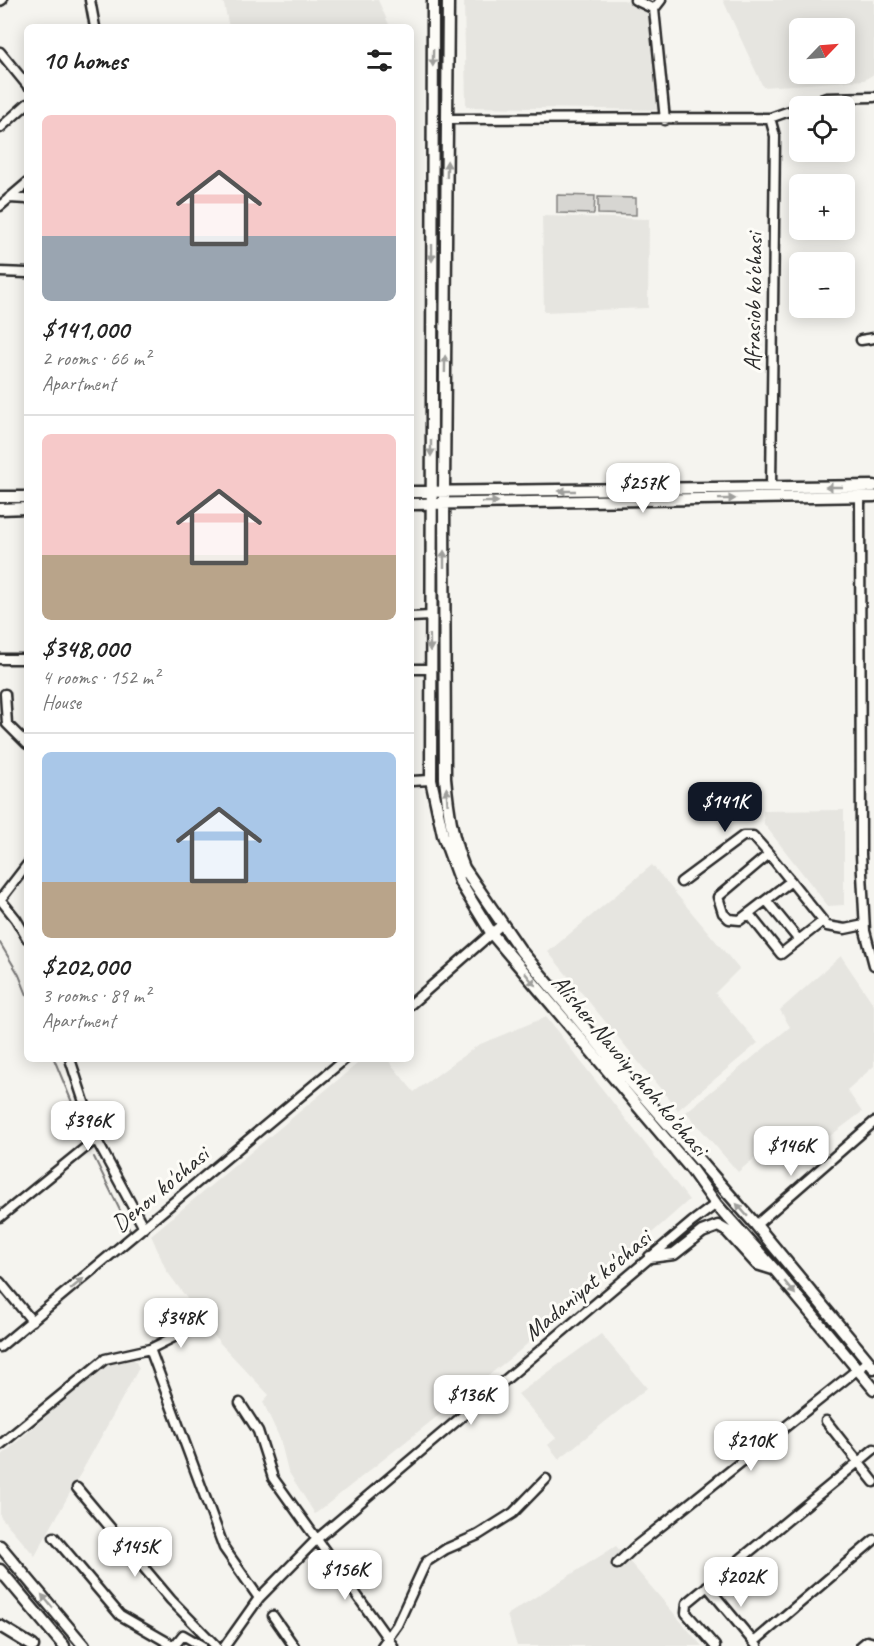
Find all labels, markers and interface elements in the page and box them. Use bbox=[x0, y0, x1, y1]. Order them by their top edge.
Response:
north arrow bbox=[789, 18, 855, 84]
map controls bbox=[789, 18, 855, 318]
text: 10 homes bbox=[42, 44, 127, 77]
icon: filters bbox=[363, 44, 396, 77]
one-way arrow bbox=[428, 49, 437, 68]
button: locate bbox=[789, 96, 855, 162]
icon: home bbox=[165, 154, 273, 262]
one-way arrow bbox=[443, 160, 452, 179]
button: + bbox=[789, 174, 855, 240]
street label: Afrasiob ko'chasi bbox=[737, 230, 769, 371]
one-way arrow bbox=[427, 244, 437, 263]
button: − bbox=[789, 252, 855, 318]
text: $141,000 bbox=[42, 313, 129, 346]
text: 2 rooms · 66 m² bbox=[42, 346, 150, 371]
one-way arrow bbox=[440, 355, 450, 374]
text: Apartment bbox=[42, 371, 115, 396]
one-way arrow bbox=[426, 439, 436, 458]
pin: $257K bbox=[601, 463, 685, 514]
text: $257K bbox=[620, 470, 666, 495]
icon: home bbox=[165, 473, 273, 581]
one-way arrow bbox=[824, 482, 843, 492]
one-way arrow bbox=[558, 486, 577, 496]
one-way arrow bbox=[718, 494, 737, 503]
one-way arrow bbox=[481, 498, 500, 507]
one-way arrow bbox=[439, 550, 449, 569]
text: $348,000 bbox=[42, 632, 129, 665]
one-way arrow bbox=[426, 634, 435, 653]
text: 4 rooms · 152 m² bbox=[42, 665, 159, 690]
text: House bbox=[42, 690, 81, 715]
pin: $141K bbox=[683, 782, 767, 833]
one-way arrow bbox=[442, 787, 451, 806]
text: $141K bbox=[702, 789, 748, 814]
icon: home bbox=[165, 791, 273, 899]
text: $202,000 bbox=[42, 950, 129, 983]
street label: Alisher Navoiy shoh ko'chasi bbox=[545, 968, 716, 1164]
one-way arrow bbox=[523, 971, 536, 987]
text: 3 rooms · 89 m² bbox=[42, 983, 150, 1008]
text: Apartment bbox=[42, 1008, 115, 1033]
pin: $396K bbox=[46, 1101, 130, 1152]
text: $396K bbox=[65, 1108, 111, 1133]
pin: $146K bbox=[749, 1126, 833, 1177]
text: $146K bbox=[768, 1133, 814, 1158]
street label: Denov ko'chasi bbox=[105, 1138, 217, 1238]
one-way arrow bbox=[736, 1203, 749, 1218]
street label: Madaniyat ko'chasi bbox=[517, 1221, 659, 1347]
one-way arrow bbox=[69, 1277, 85, 1290]
one-way arrow bbox=[784, 1280, 797, 1296]
pin: $348K bbox=[139, 1298, 223, 1349]
text: $348K bbox=[158, 1305, 204, 1330]
pin: $136K bbox=[429, 1375, 513, 1426]
text: $136K bbox=[448, 1382, 494, 1407]
pin: $210K bbox=[709, 1421, 793, 1472]
text: $210K bbox=[728, 1428, 774, 1453]
pin: $145K bbox=[93, 1527, 177, 1578]
text: $145K bbox=[112, 1534, 158, 1559]
pin: $156K bbox=[303, 1550, 387, 1601]
text: $156K bbox=[322, 1557, 368, 1582]
pin: $202K bbox=[699, 1557, 783, 1608]
text: $202K bbox=[718, 1564, 764, 1589]
one-way arrow bbox=[40, 1593, 53, 1609]

